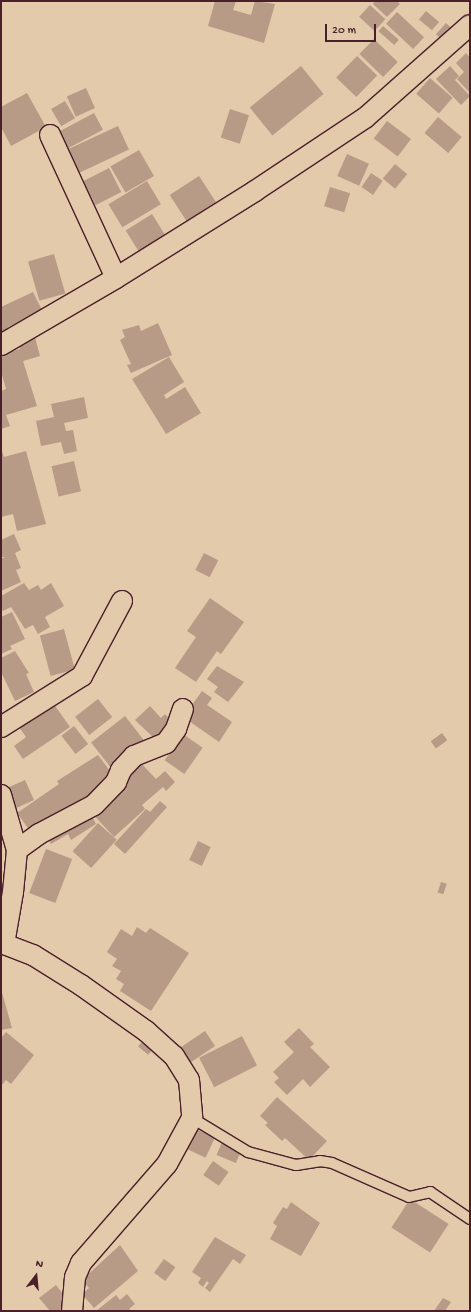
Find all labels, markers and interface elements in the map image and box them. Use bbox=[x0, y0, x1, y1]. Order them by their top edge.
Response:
scale bar bbox=[327, 16, 378, 42]
text: 20 m bbox=[332, 24, 356, 38]
north arrow bbox=[16, 1256, 56, 1296]
text: N bbox=[34, 1258, 44, 1271]

